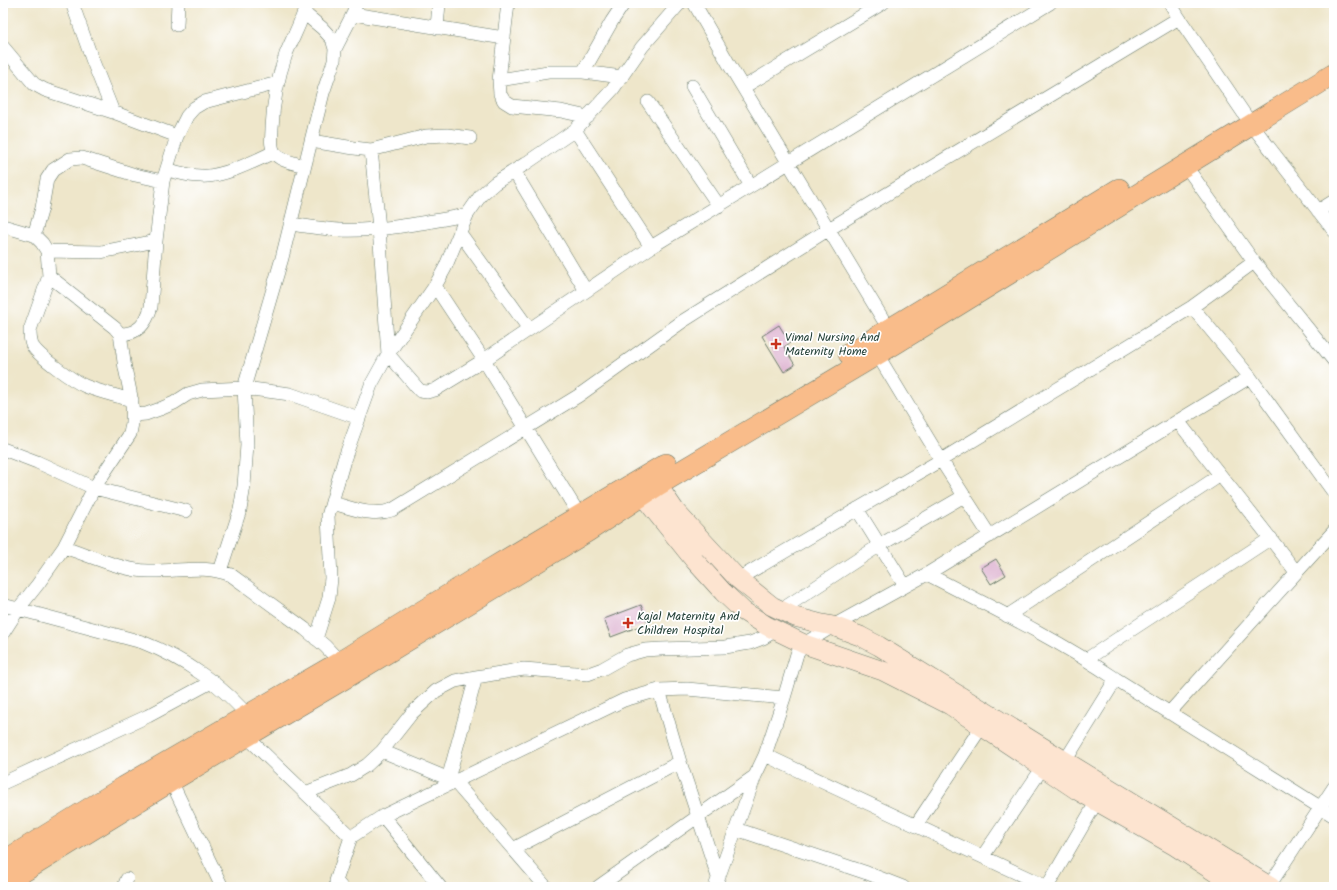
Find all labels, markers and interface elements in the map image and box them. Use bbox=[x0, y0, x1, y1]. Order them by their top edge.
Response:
place label: Vimal Nursing And Maternity Home bbox=[785, 328, 881, 361]
marker: Vimal Nursing And Maternity Home bbox=[770, 338, 782, 350]
place label: Kajal Maternity And Children Hospital bbox=[637, 607, 740, 640]
marker: Kajal Maternity And Children Hospital bbox=[622, 617, 634, 629]

